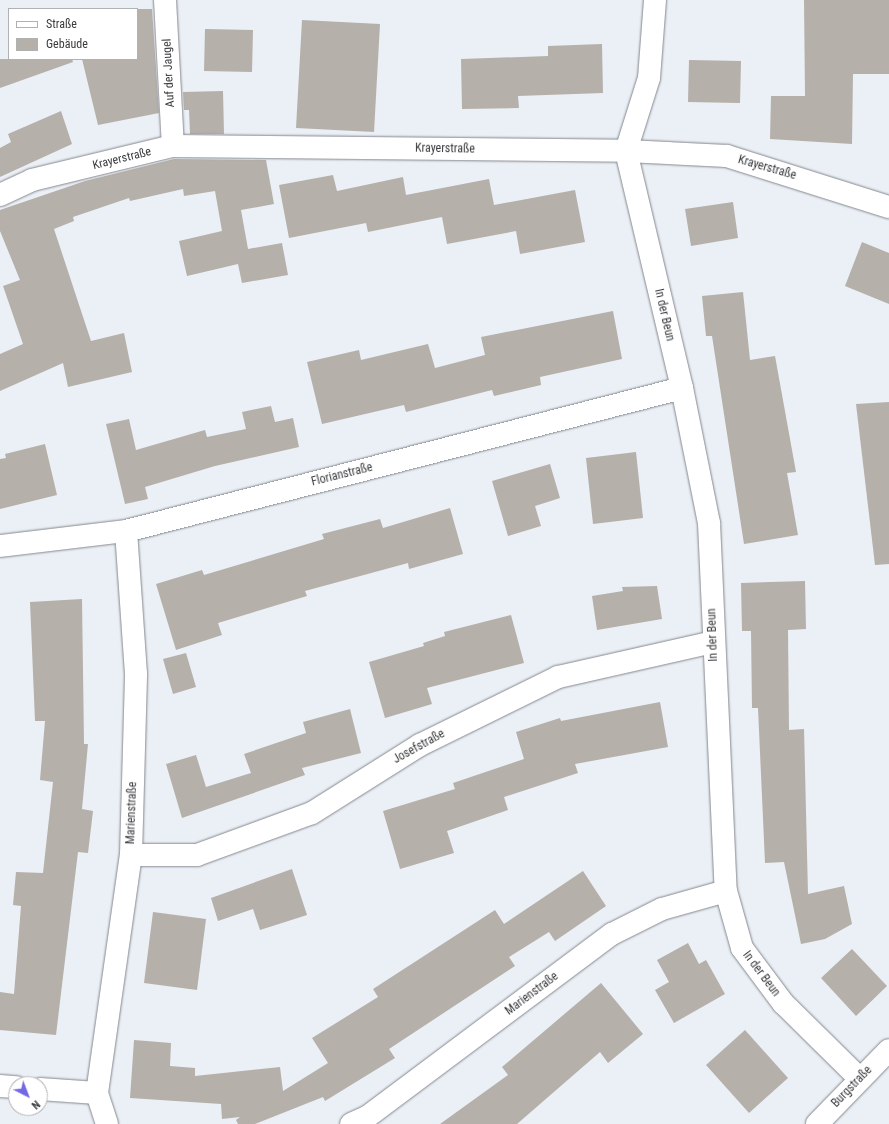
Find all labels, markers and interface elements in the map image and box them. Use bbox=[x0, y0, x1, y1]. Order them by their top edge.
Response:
legend bbox=[8, 8, 138, 60]
text: Straße bbox=[46, 17, 77, 31]
text: Gebäude bbox=[46, 37, 88, 51]
street label: Auf der Jaugel bbox=[160, 38, 178, 108]
street label: Krayerstraße bbox=[415, 141, 475, 157]
street label: Krayerstraße bbox=[91, 145, 153, 173]
street label: Krayerstraße bbox=[736, 153, 798, 183]
street label: In der Beun bbox=[651, 287, 677, 343]
street label: Florianstraße bbox=[310, 460, 374, 490]
street label: In der Beun bbox=[705, 608, 721, 662]
street label: Josefstraße bbox=[391, 727, 447, 767]
street label: Marienstraße bbox=[124, 781, 140, 845]
street label: In der Beun bbox=[739, 948, 783, 1000]
street label: Marienstraße bbox=[503, 969, 561, 1019]
street label: Burgstraße bbox=[829, 1063, 875, 1111]
north arrow bbox=[8, 1076, 48, 1116]
text: N bbox=[29, 1097, 43, 1112]

